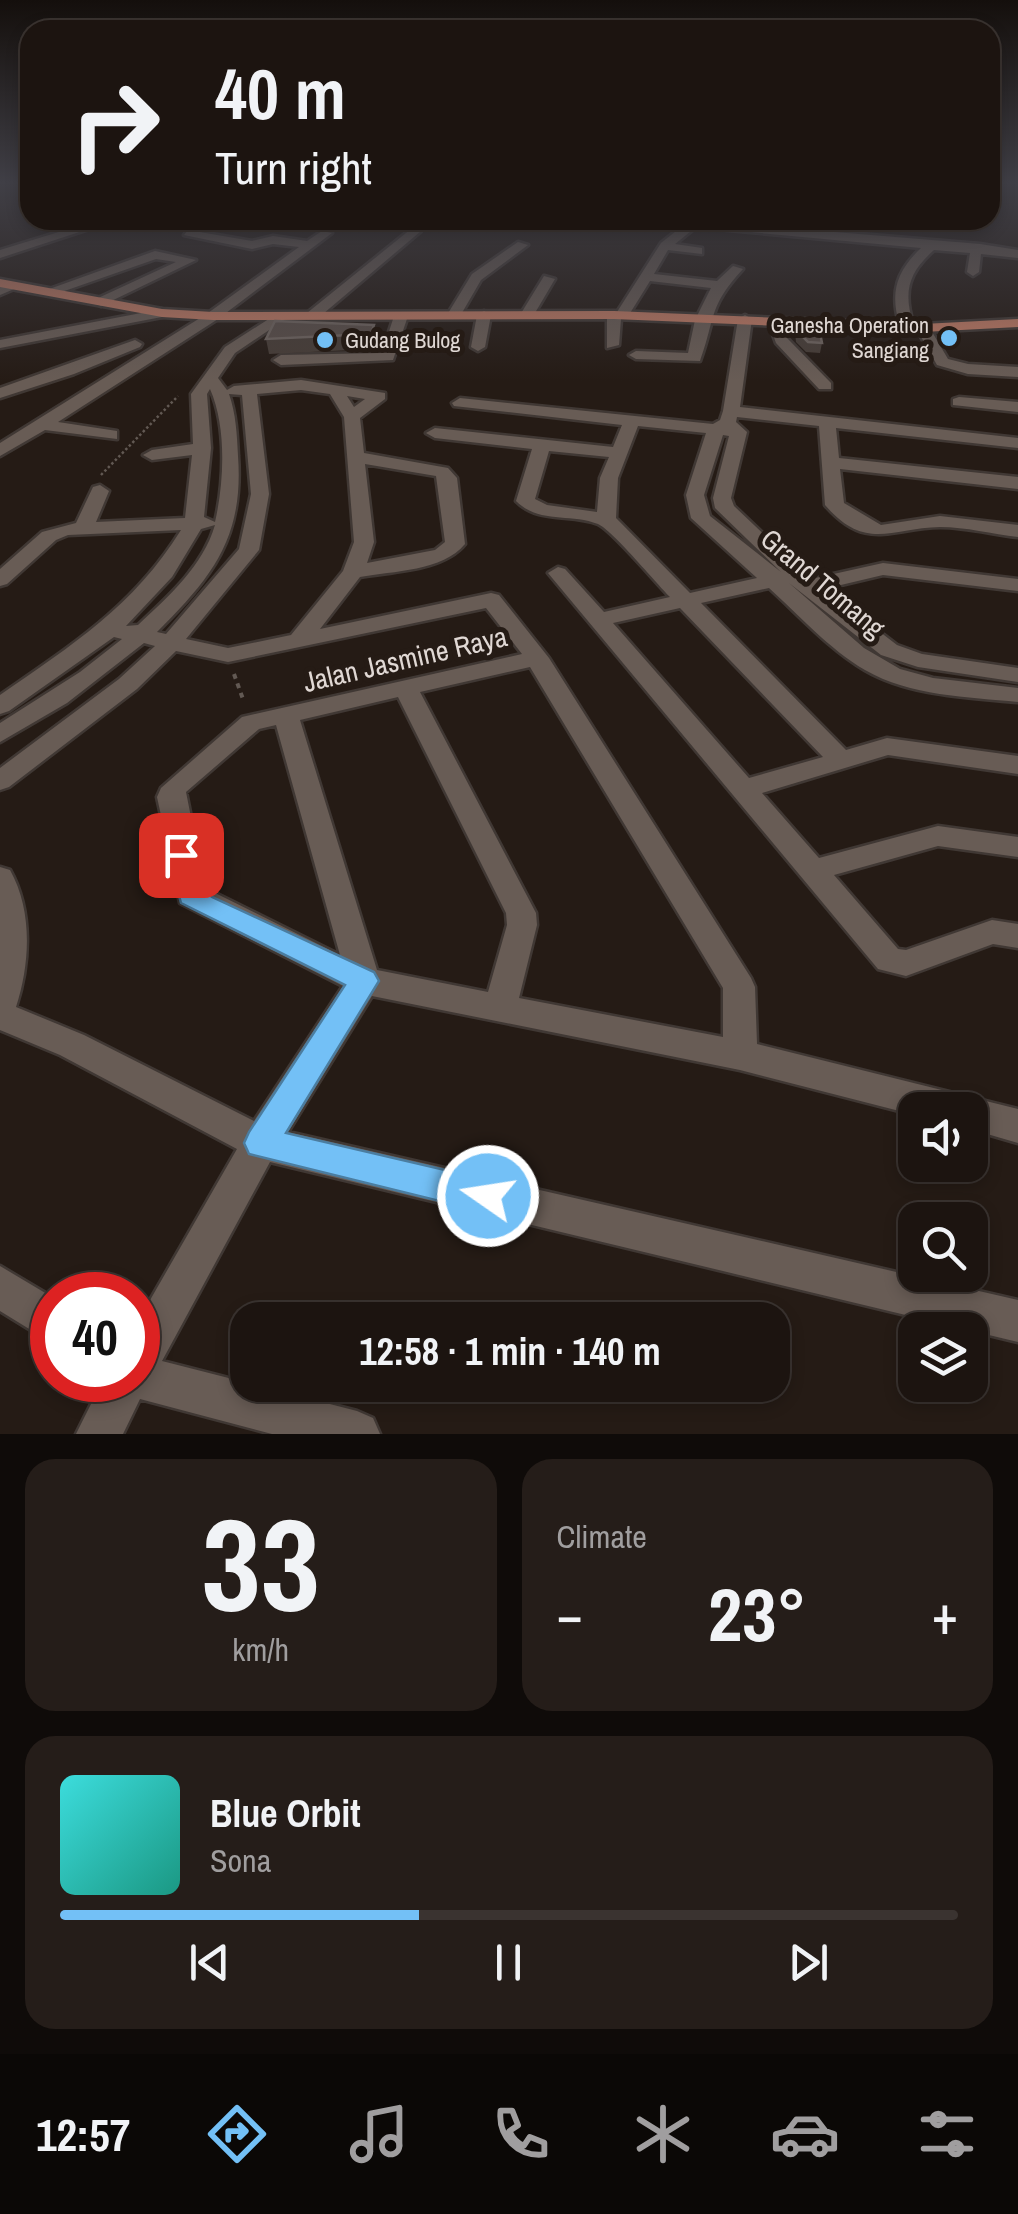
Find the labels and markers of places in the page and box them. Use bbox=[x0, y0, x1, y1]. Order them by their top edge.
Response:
place label: Ganesha Operation Sangiang bbox=[771, 310, 929, 365]
place label: Gudang Bulog bbox=[345, 325, 460, 355]
marker: Ganesha Operation Sangiang bbox=[938, 327, 960, 349]
marker: Gudang Bulog bbox=[314, 329, 336, 351]
pin bbox=[139, 813, 224, 898]

